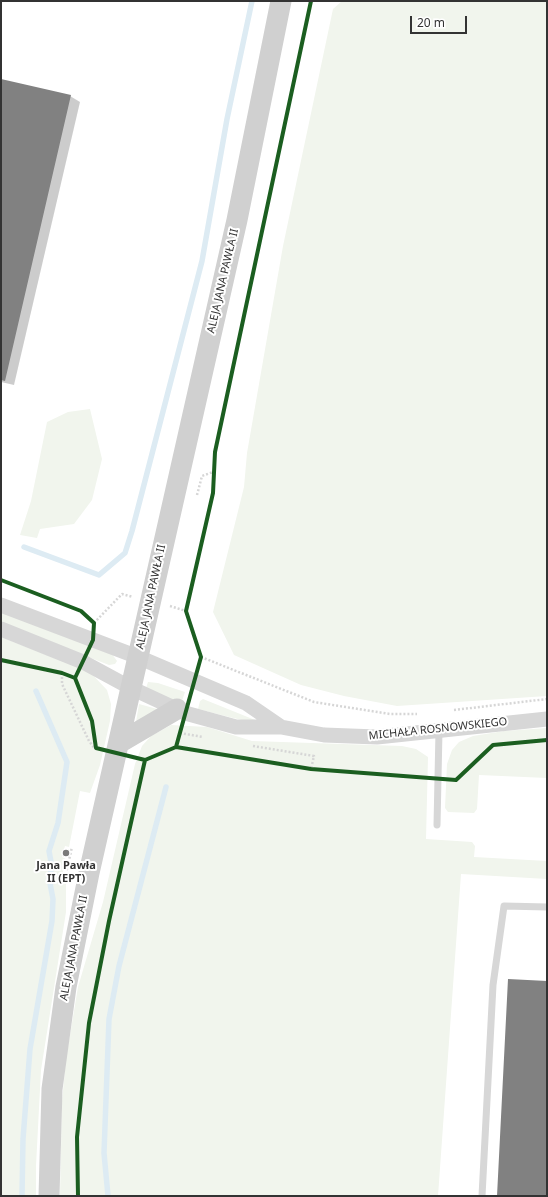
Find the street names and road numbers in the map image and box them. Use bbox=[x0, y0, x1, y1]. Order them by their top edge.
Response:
street label: ALEJA JANA PAWŁA II bbox=[205, 227, 241, 335]
street label: ALEJA JANA PAWŁA II bbox=[133, 543, 169, 651]
street label: MICHAŁA ROSNOWSKIEGO bbox=[368, 715, 508, 743]
street label: ALEJA JANA PAWŁA II bbox=[57, 894, 91, 1002]

